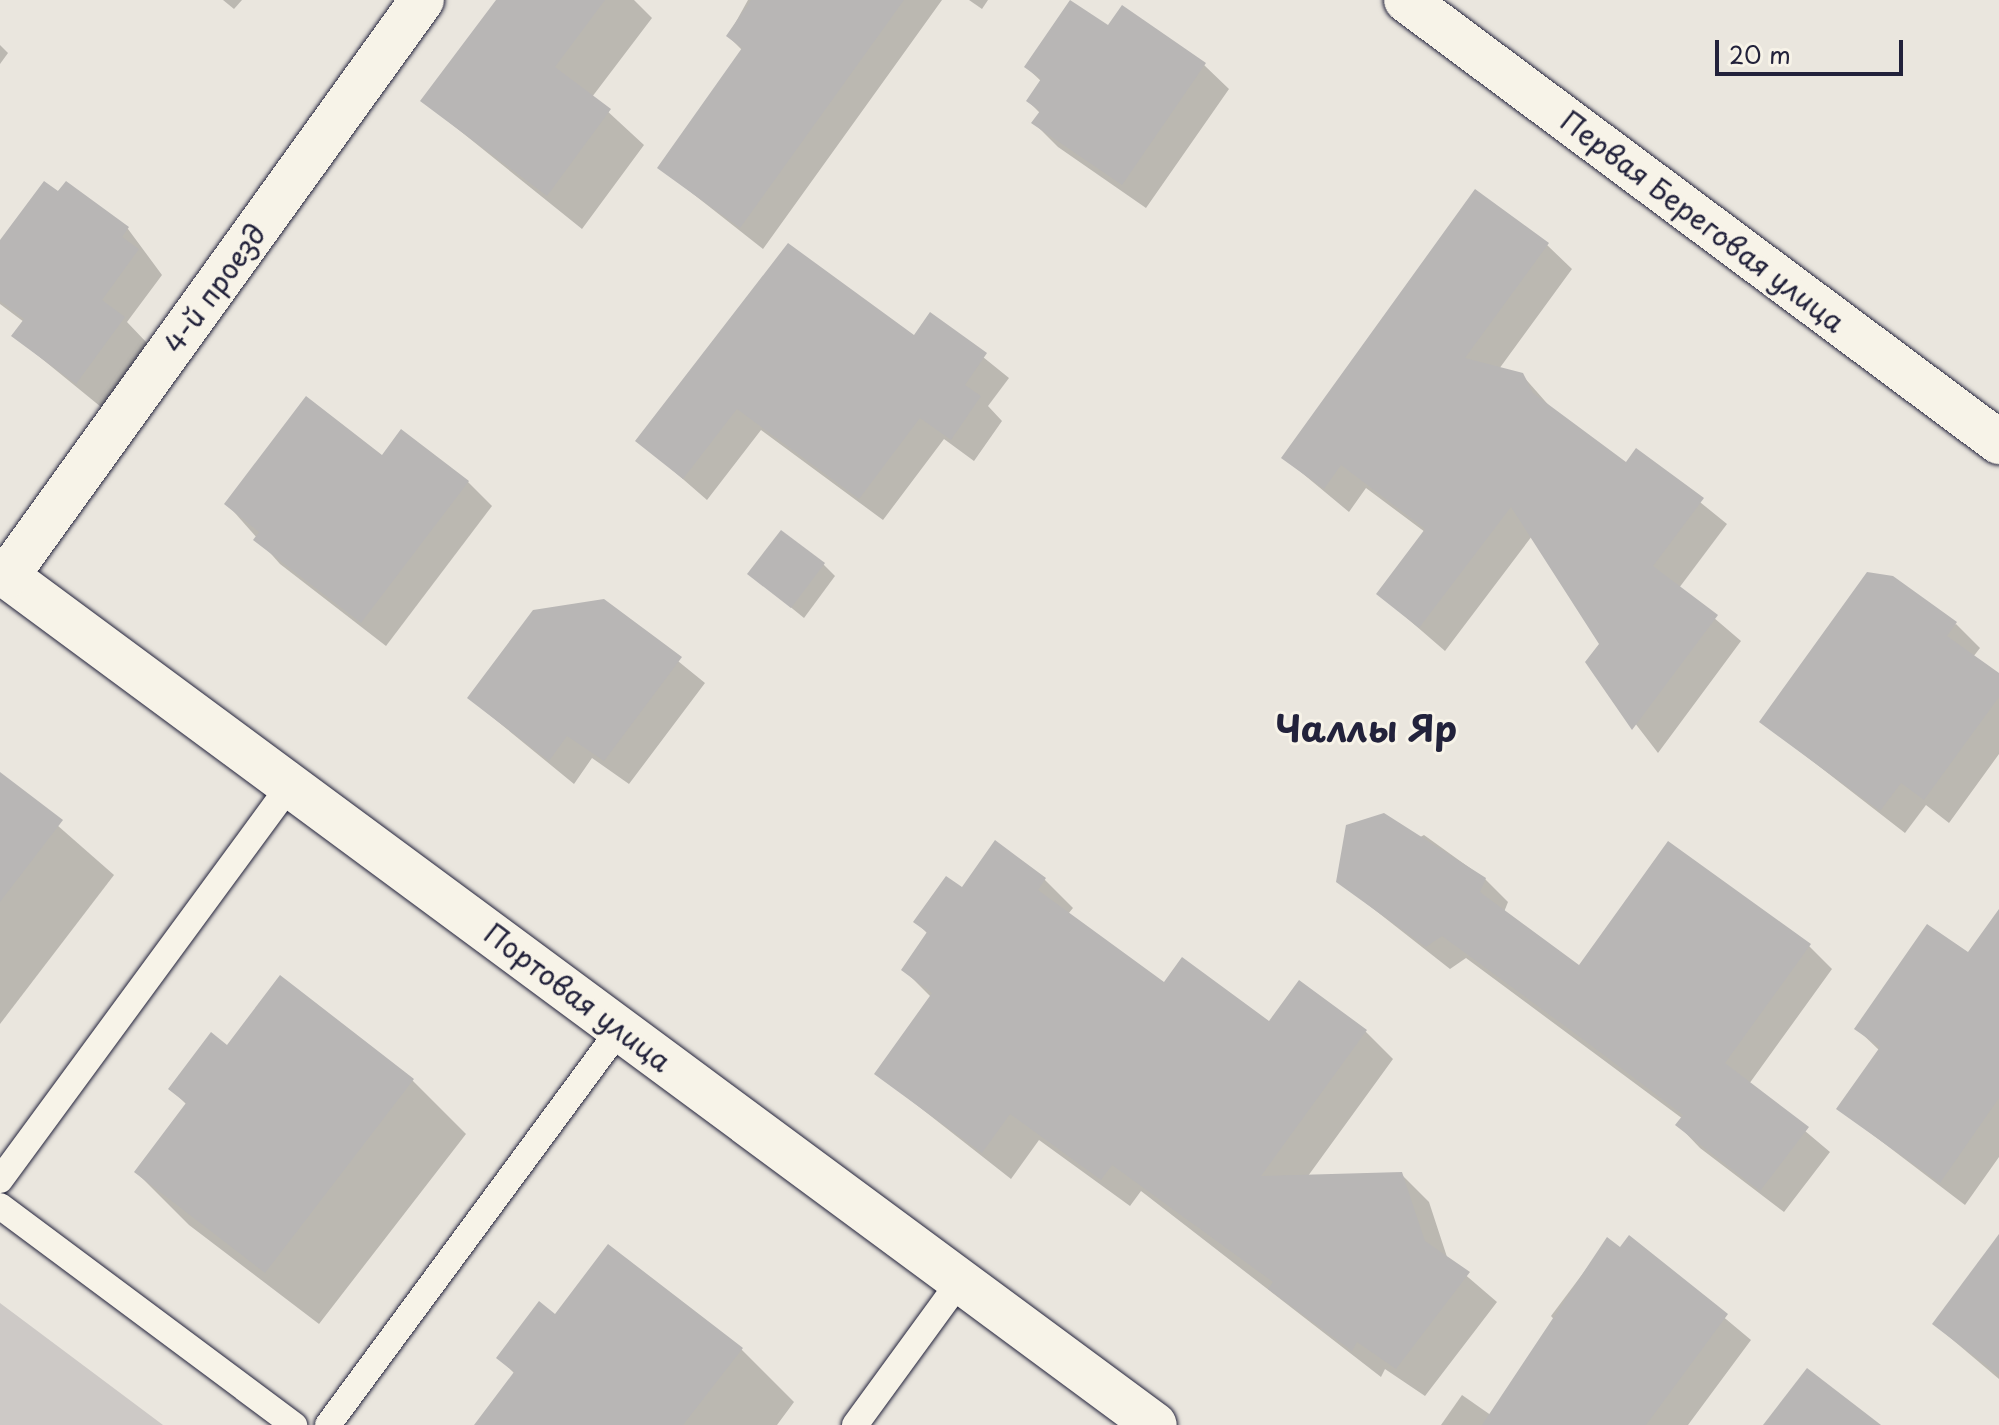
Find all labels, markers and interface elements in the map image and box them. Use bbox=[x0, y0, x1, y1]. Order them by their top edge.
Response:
scale bar bbox=[1719, 24, 1907, 74]
text: 20 m bbox=[1729, 36, 1791, 72]
street label: Первая Береговая улица bbox=[1554, 103, 1852, 339]
street label: 4-й проезд bbox=[156, 217, 272, 359]
district label: Чаллы Яр bbox=[1276, 706, 1456, 750]
street label: Портовая улица bbox=[478, 916, 678, 1078]

